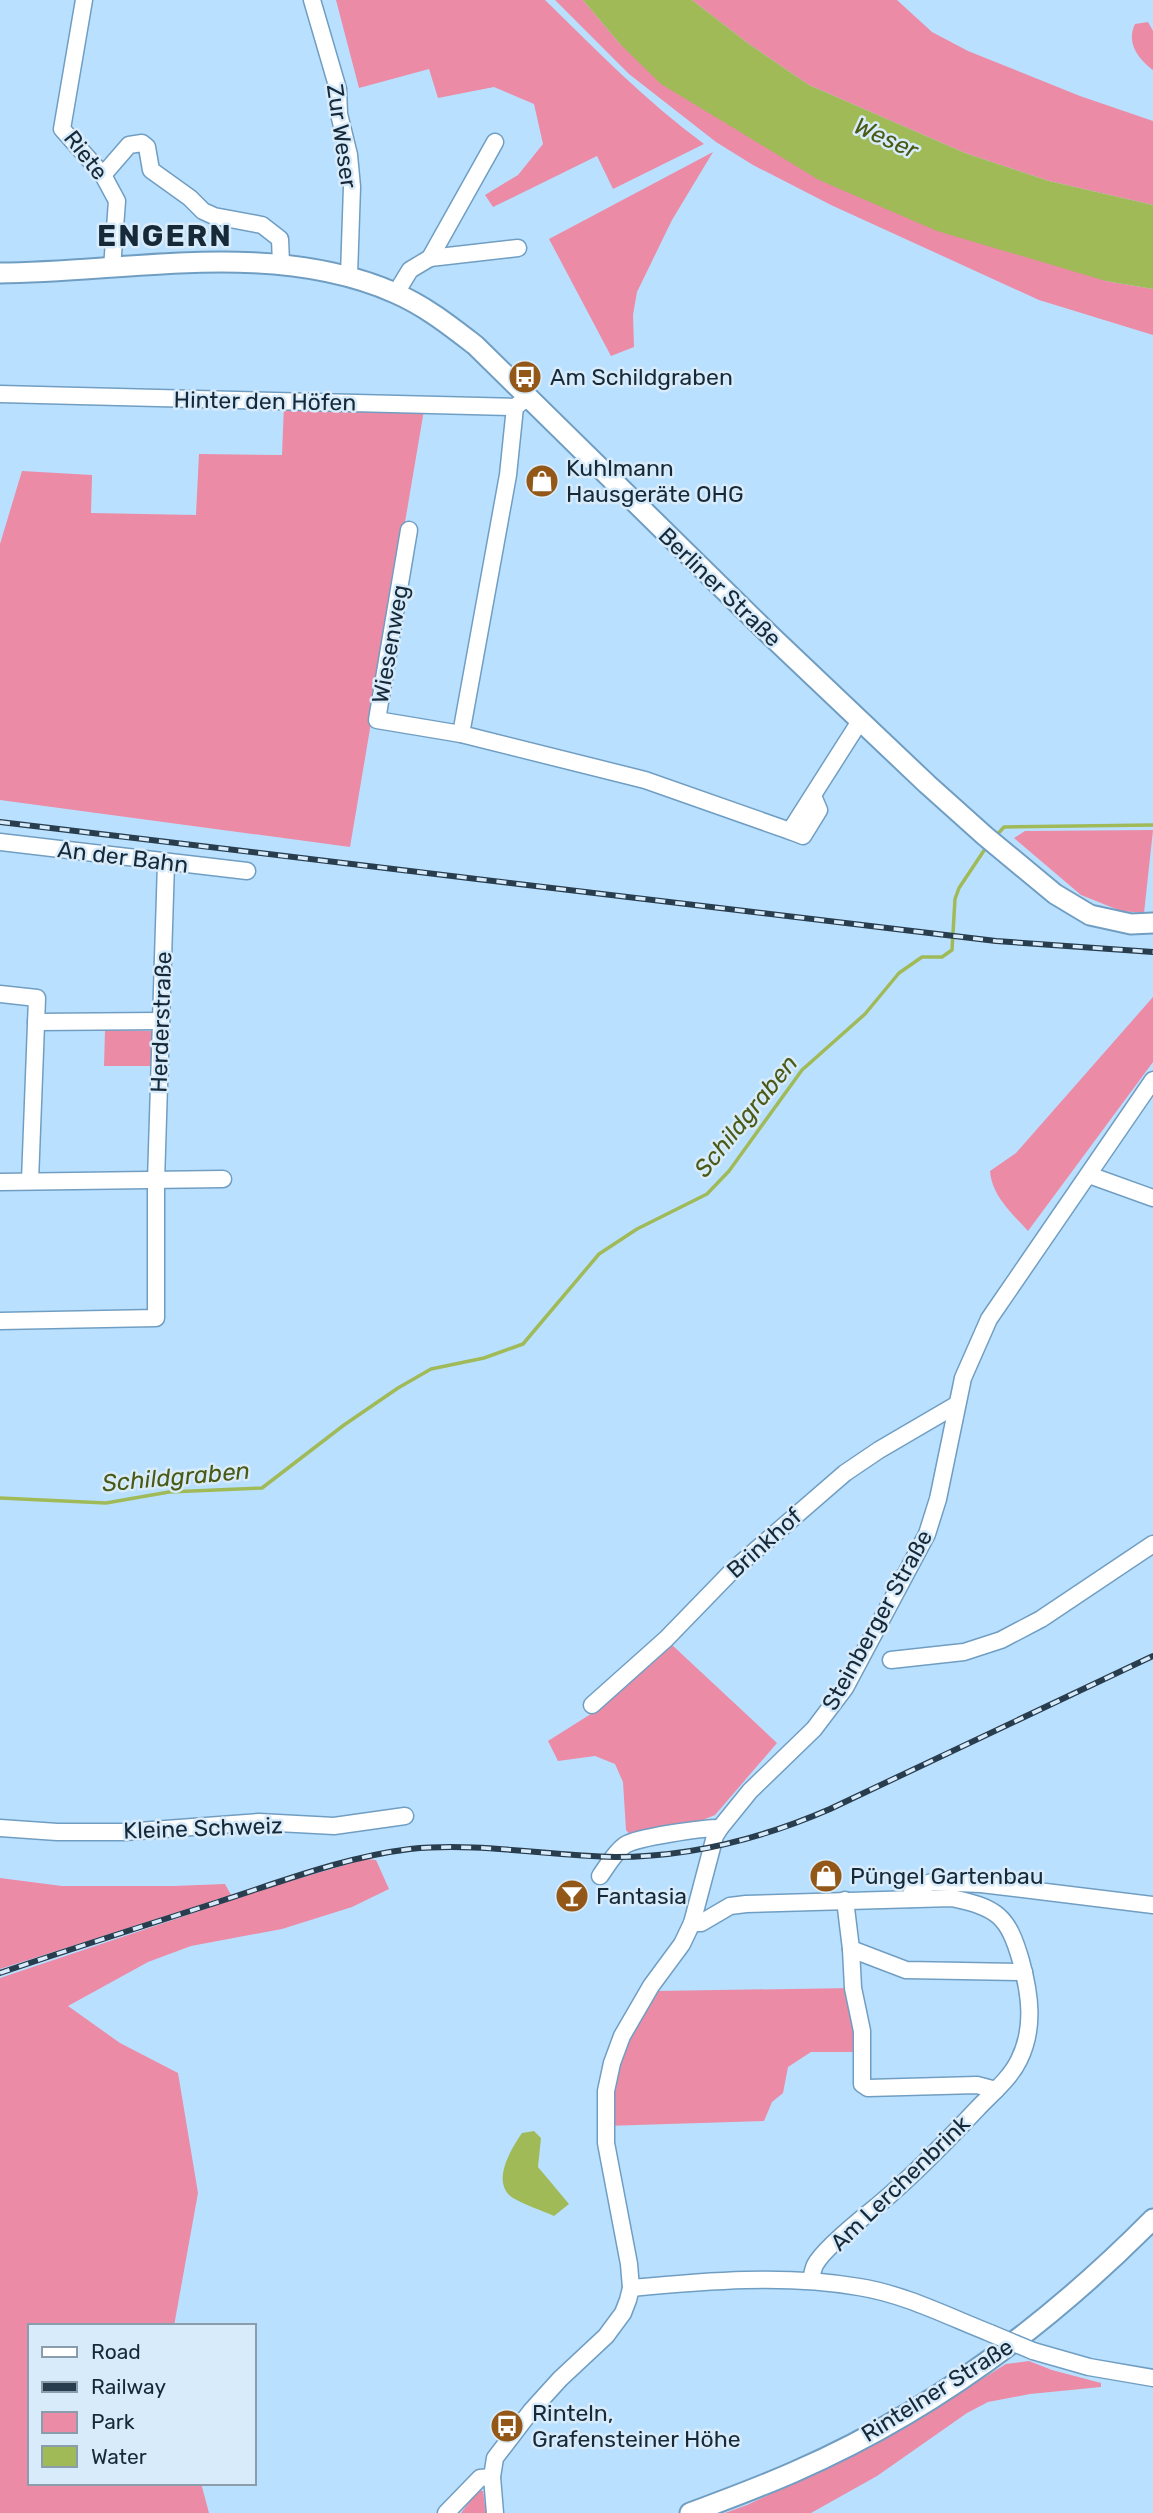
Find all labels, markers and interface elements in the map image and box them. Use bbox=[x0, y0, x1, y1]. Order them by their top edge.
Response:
street label: Zur Weser bbox=[321, 82, 363, 190]
water label: Weser bbox=[850, 112, 923, 165]
street label: Riete bbox=[58, 125, 114, 185]
district label: ENGERN bbox=[97, 218, 233, 254]
bus stop icon: Am Schildgraben bbox=[506, 358, 544, 396]
place label: Am Schildgraben bbox=[550, 363, 733, 391]
street label: Hinter den Höfen bbox=[173, 385, 357, 417]
place label: Kuhlmann Hausgeräte OHG bbox=[566, 454, 744, 508]
shop icon: Kuhlmann Hausgeräte OHG bbox=[523, 462, 561, 500]
street label: Berliner Straße bbox=[653, 521, 787, 653]
street label: Wiesenweg bbox=[366, 582, 414, 706]
street label: An der Bahn bbox=[56, 835, 190, 879]
street label: Herderstraße bbox=[145, 951, 177, 1093]
water label: Schildgraben bbox=[688, 1050, 804, 1182]
water label: Schildgraben bbox=[101, 1457, 251, 1497]
street label: Brinkhof bbox=[721, 1502, 807, 1584]
street label: Steinberger Straße bbox=[816, 1525, 938, 1715]
street label: Kleine Schweiz bbox=[123, 1811, 283, 1845]
shop icon: Püngel Gartenbau bbox=[807, 1857, 845, 1895]
place label: Püngel Gartenbau bbox=[850, 1862, 1044, 1890]
bar icon: Fantasia bbox=[553, 1877, 591, 1915]
place label: Fantasia bbox=[596, 1882, 687, 1910]
street label: Am Lerchenbrink bbox=[824, 2109, 976, 2257]
legend bbox=[28, 2324, 256, 2485]
street label: Rintelner Straße bbox=[856, 2332, 1018, 2448]
text: Road bbox=[91, 2339, 141, 2364]
text: Railway bbox=[91, 2374, 166, 2399]
place label: Rinteln, Grafensteiner Höhe bbox=[532, 2399, 741, 2453]
bus stop icon: Rinteln, Grafensteiner Höhe bbox=[488, 2407, 526, 2445]
text: Park bbox=[91, 2409, 135, 2434]
text: Water bbox=[91, 2444, 147, 2469]

